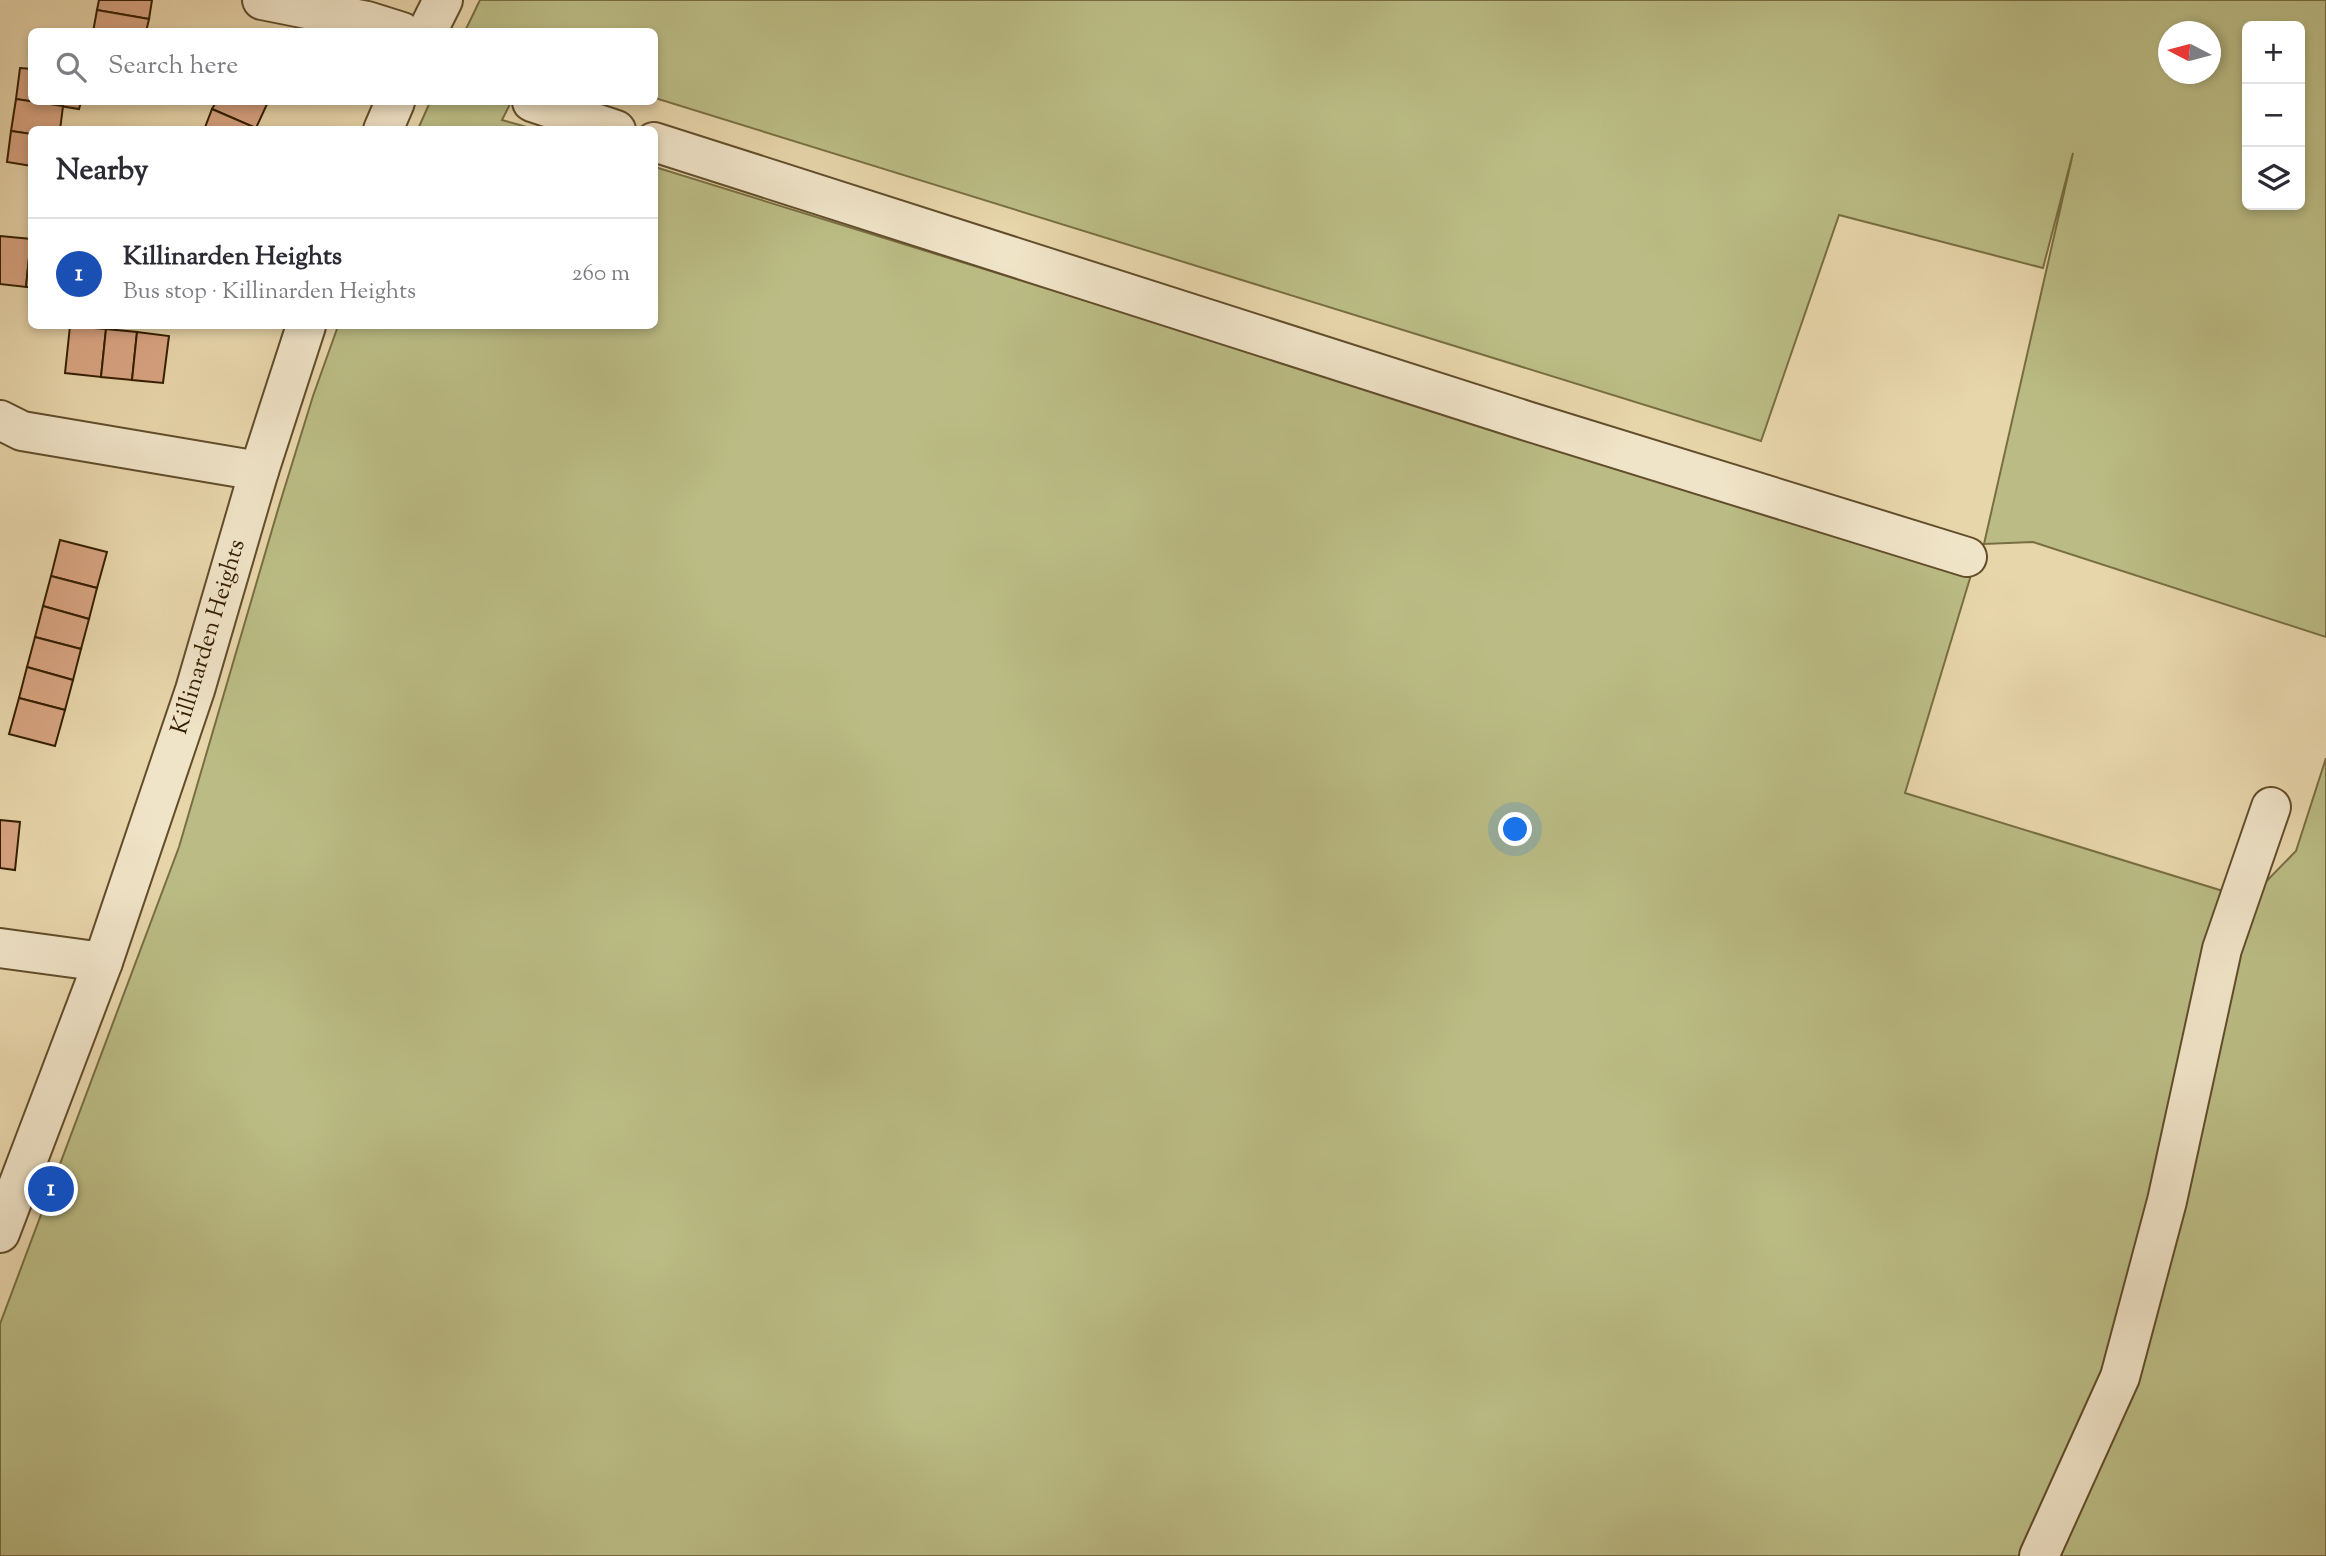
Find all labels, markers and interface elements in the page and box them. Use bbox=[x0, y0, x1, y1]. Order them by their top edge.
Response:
north arrow bbox=[2158, 21, 2221, 84]
map controls bbox=[2242, 21, 2305, 210]
button: + bbox=[2242, 21, 2305, 84]
search box bbox=[28, 28, 658, 105]
icon: search bbox=[52, 48, 90, 86]
text: Search here bbox=[108, 48, 238, 85]
button: − bbox=[2242, 84, 2305, 147]
button: layers bbox=[2242, 147, 2305, 210]
text: Nearby bbox=[56, 150, 148, 193]
text: Killinarden Heights bbox=[123, 239, 342, 276]
text: 1 bbox=[75, 258, 83, 291]
text: 260 m bbox=[572, 258, 630, 291]
text: Bus stop · Killinarden Heights bbox=[123, 276, 416, 309]
street label: Killinarden Heights bbox=[163, 535, 255, 739]
your location bbox=[1498, 812, 1532, 846]
pin: 1 bbox=[28, 1163, 74, 1215]

